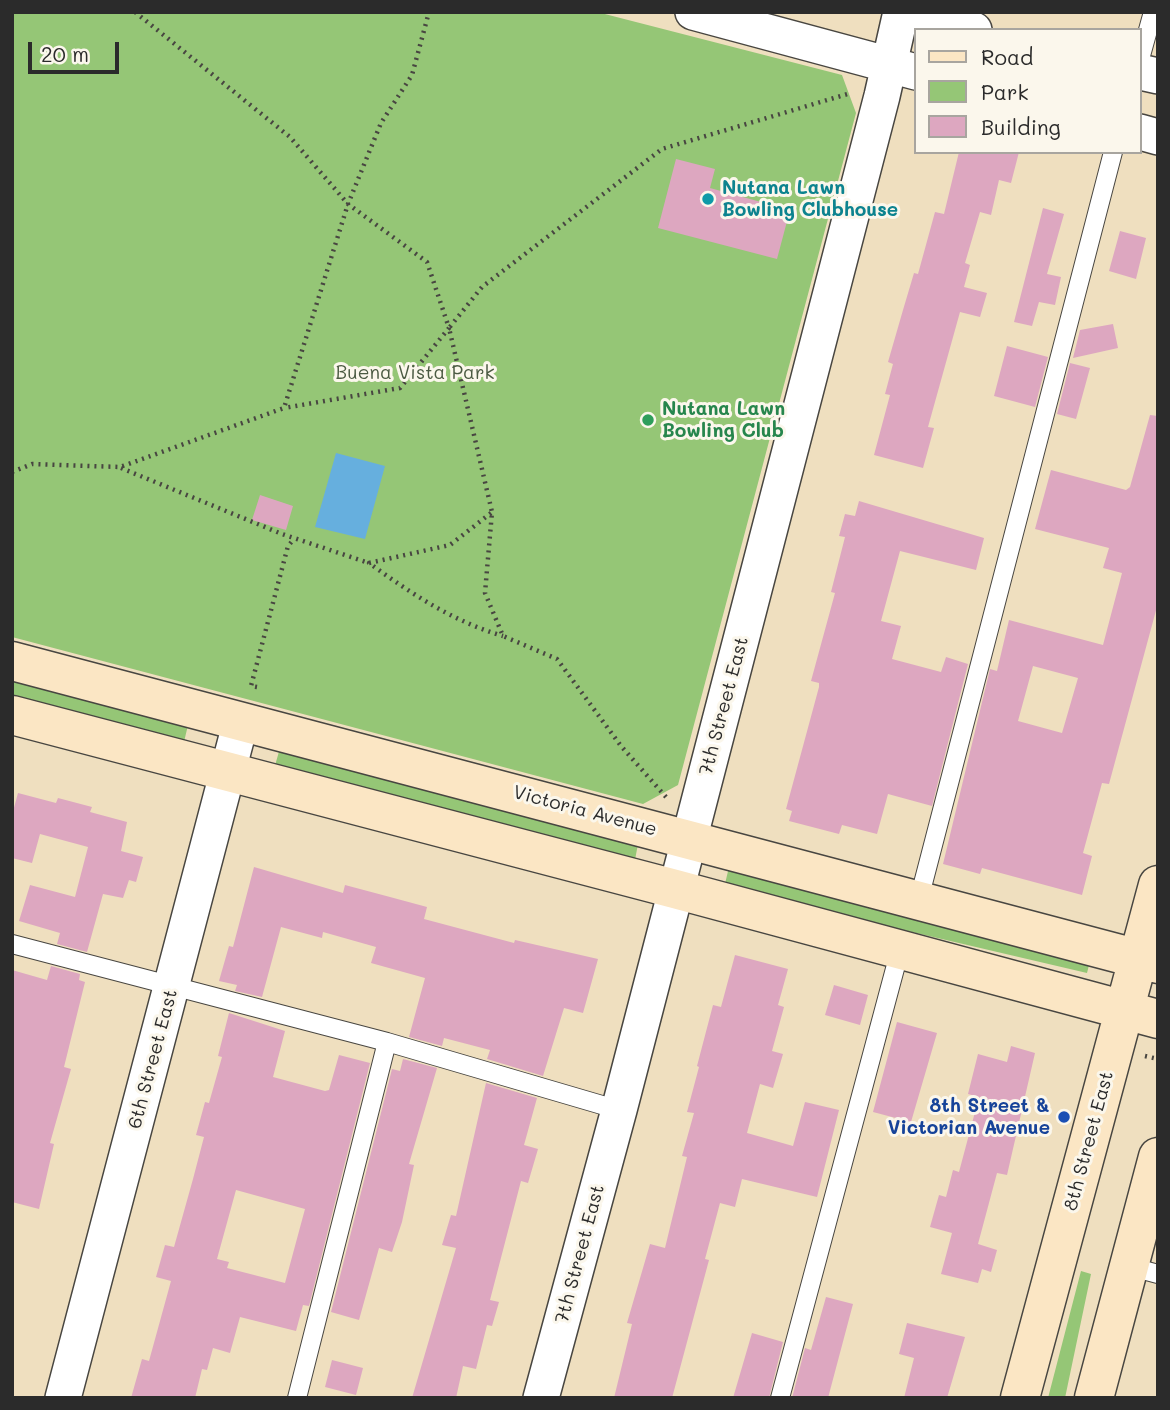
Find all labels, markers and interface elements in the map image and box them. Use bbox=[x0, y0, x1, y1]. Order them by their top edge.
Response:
scale bar bbox=[32, 28, 122, 72]
legend bbox=[914, 28, 1142, 154]
text: 20 m bbox=[41, 40, 89, 67]
text: Road bbox=[981, 43, 1033, 70]
text: Park bbox=[981, 78, 1029, 105]
text: Building bbox=[981, 113, 1061, 140]
place label: Nutana Lawn Bowling Clubhouse bbox=[722, 177, 898, 221]
marker: Nutana Lawn Bowling Clubhouse bbox=[700, 191, 716, 207]
park label: Buena Vista Park bbox=[335, 362, 495, 384]
place label: Nutana Lawn Bowling Club bbox=[662, 398, 785, 442]
marker: Nutana Lawn Bowling Club bbox=[640, 412, 656, 428]
street label: 7th Street East bbox=[695, 634, 753, 778]
street label: Victoria Avenue bbox=[511, 781, 659, 841]
street label: 6th Street East bbox=[123, 987, 183, 1131]
street label: 8th Street East bbox=[1059, 1069, 1119, 1213]
place label: 8th Street & Victorian Avenue bbox=[888, 1095, 1050, 1139]
marker: 8th Street & Victorian Avenue bbox=[1056, 1109, 1072, 1125]
street label: 7th Street East bbox=[551, 1182, 609, 1326]

